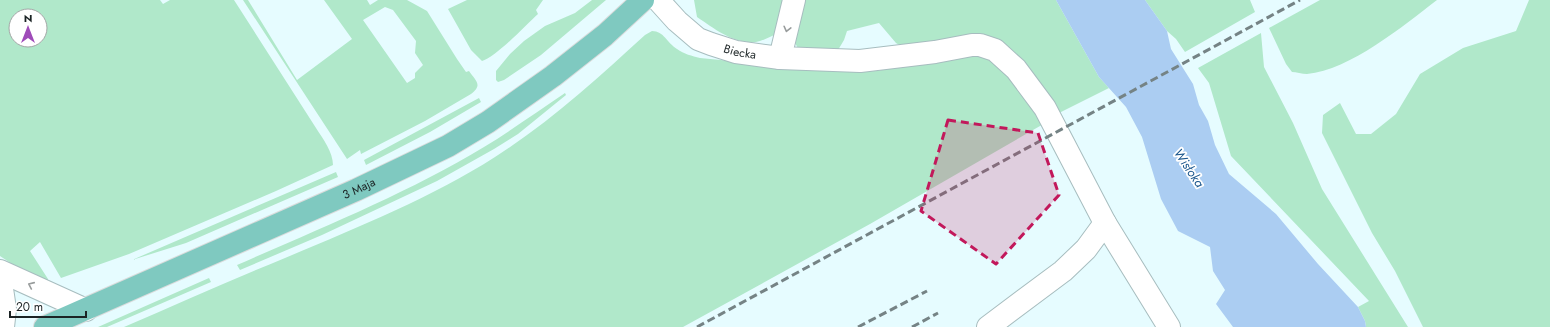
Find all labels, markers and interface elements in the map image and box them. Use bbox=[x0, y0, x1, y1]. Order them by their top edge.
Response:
north arrow bbox=[8, 8, 48, 48]
text: N bbox=[24, 10, 32, 26]
one-way arrow bbox=[783, 25, 792, 32]
street label: Biecka bbox=[721, 40, 758, 64]
water label: Wisłoka bbox=[1169, 145, 1209, 191]
street label: 3 Maja bbox=[339, 173, 378, 204]
one-way arrow bbox=[27, 282, 35, 290]
scale bar bbox=[10, 293, 86, 319]
text: 20 m bbox=[16, 298, 43, 316]

